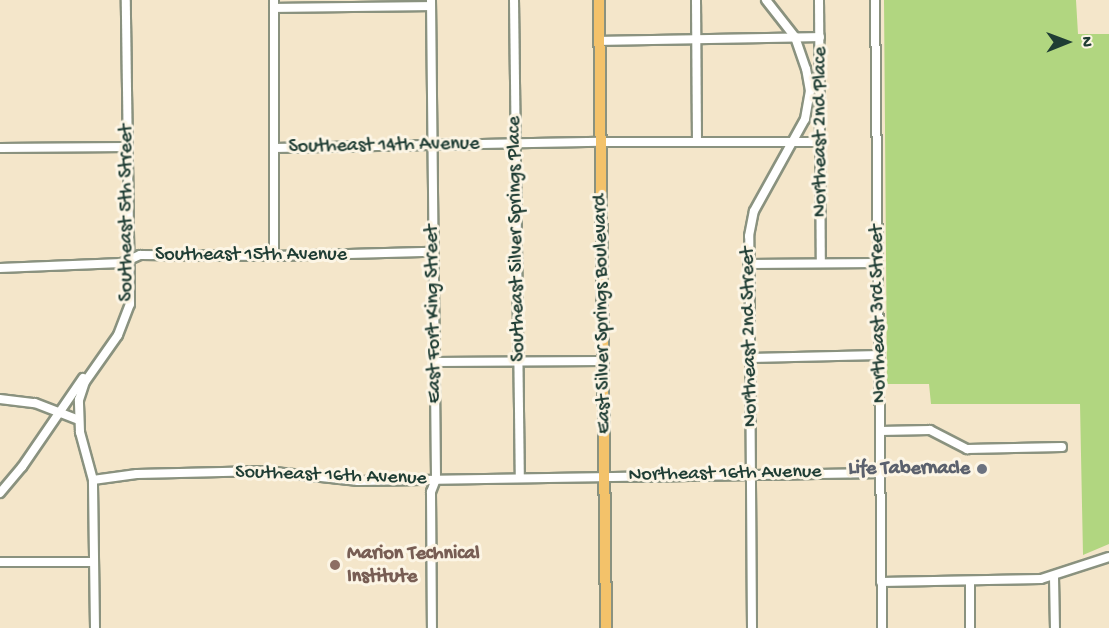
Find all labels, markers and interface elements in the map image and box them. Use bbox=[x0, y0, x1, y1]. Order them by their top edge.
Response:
north arrow bbox=[1037, 12, 1097, 72]
text: N bbox=[1076, 36, 1095, 47]
street label: Northeast 2nd Place bbox=[809, 47, 833, 217]
street label: Southeast Silver Springs Place bbox=[503, 116, 531, 362]
street label: Southeast 5th Street bbox=[115, 124, 139, 302]
street label: Southeast 14th Avenue bbox=[288, 132, 480, 160]
street label: East Silver Springs Boulevard bbox=[589, 194, 617, 434]
street label: East Fort King Street bbox=[420, 224, 448, 404]
street label: Northeast 3rd Street bbox=[865, 225, 893, 403]
street label: Southeast 15th Avenue bbox=[155, 243, 347, 267]
street label: Northeast 2nd Street bbox=[736, 247, 764, 427]
place label: Life Tabernacle bbox=[848, 457, 970, 481]
street label: Northeast 16th Avenue bbox=[628, 460, 822, 488]
street label: Southeast 16th Avenue bbox=[235, 461, 427, 491]
marker: Life Tabernacle bbox=[975, 462, 989, 476]
place label: Marion Technical Institute bbox=[347, 542, 480, 589]
marker: Marion Technical Institute bbox=[328, 558, 342, 572]

